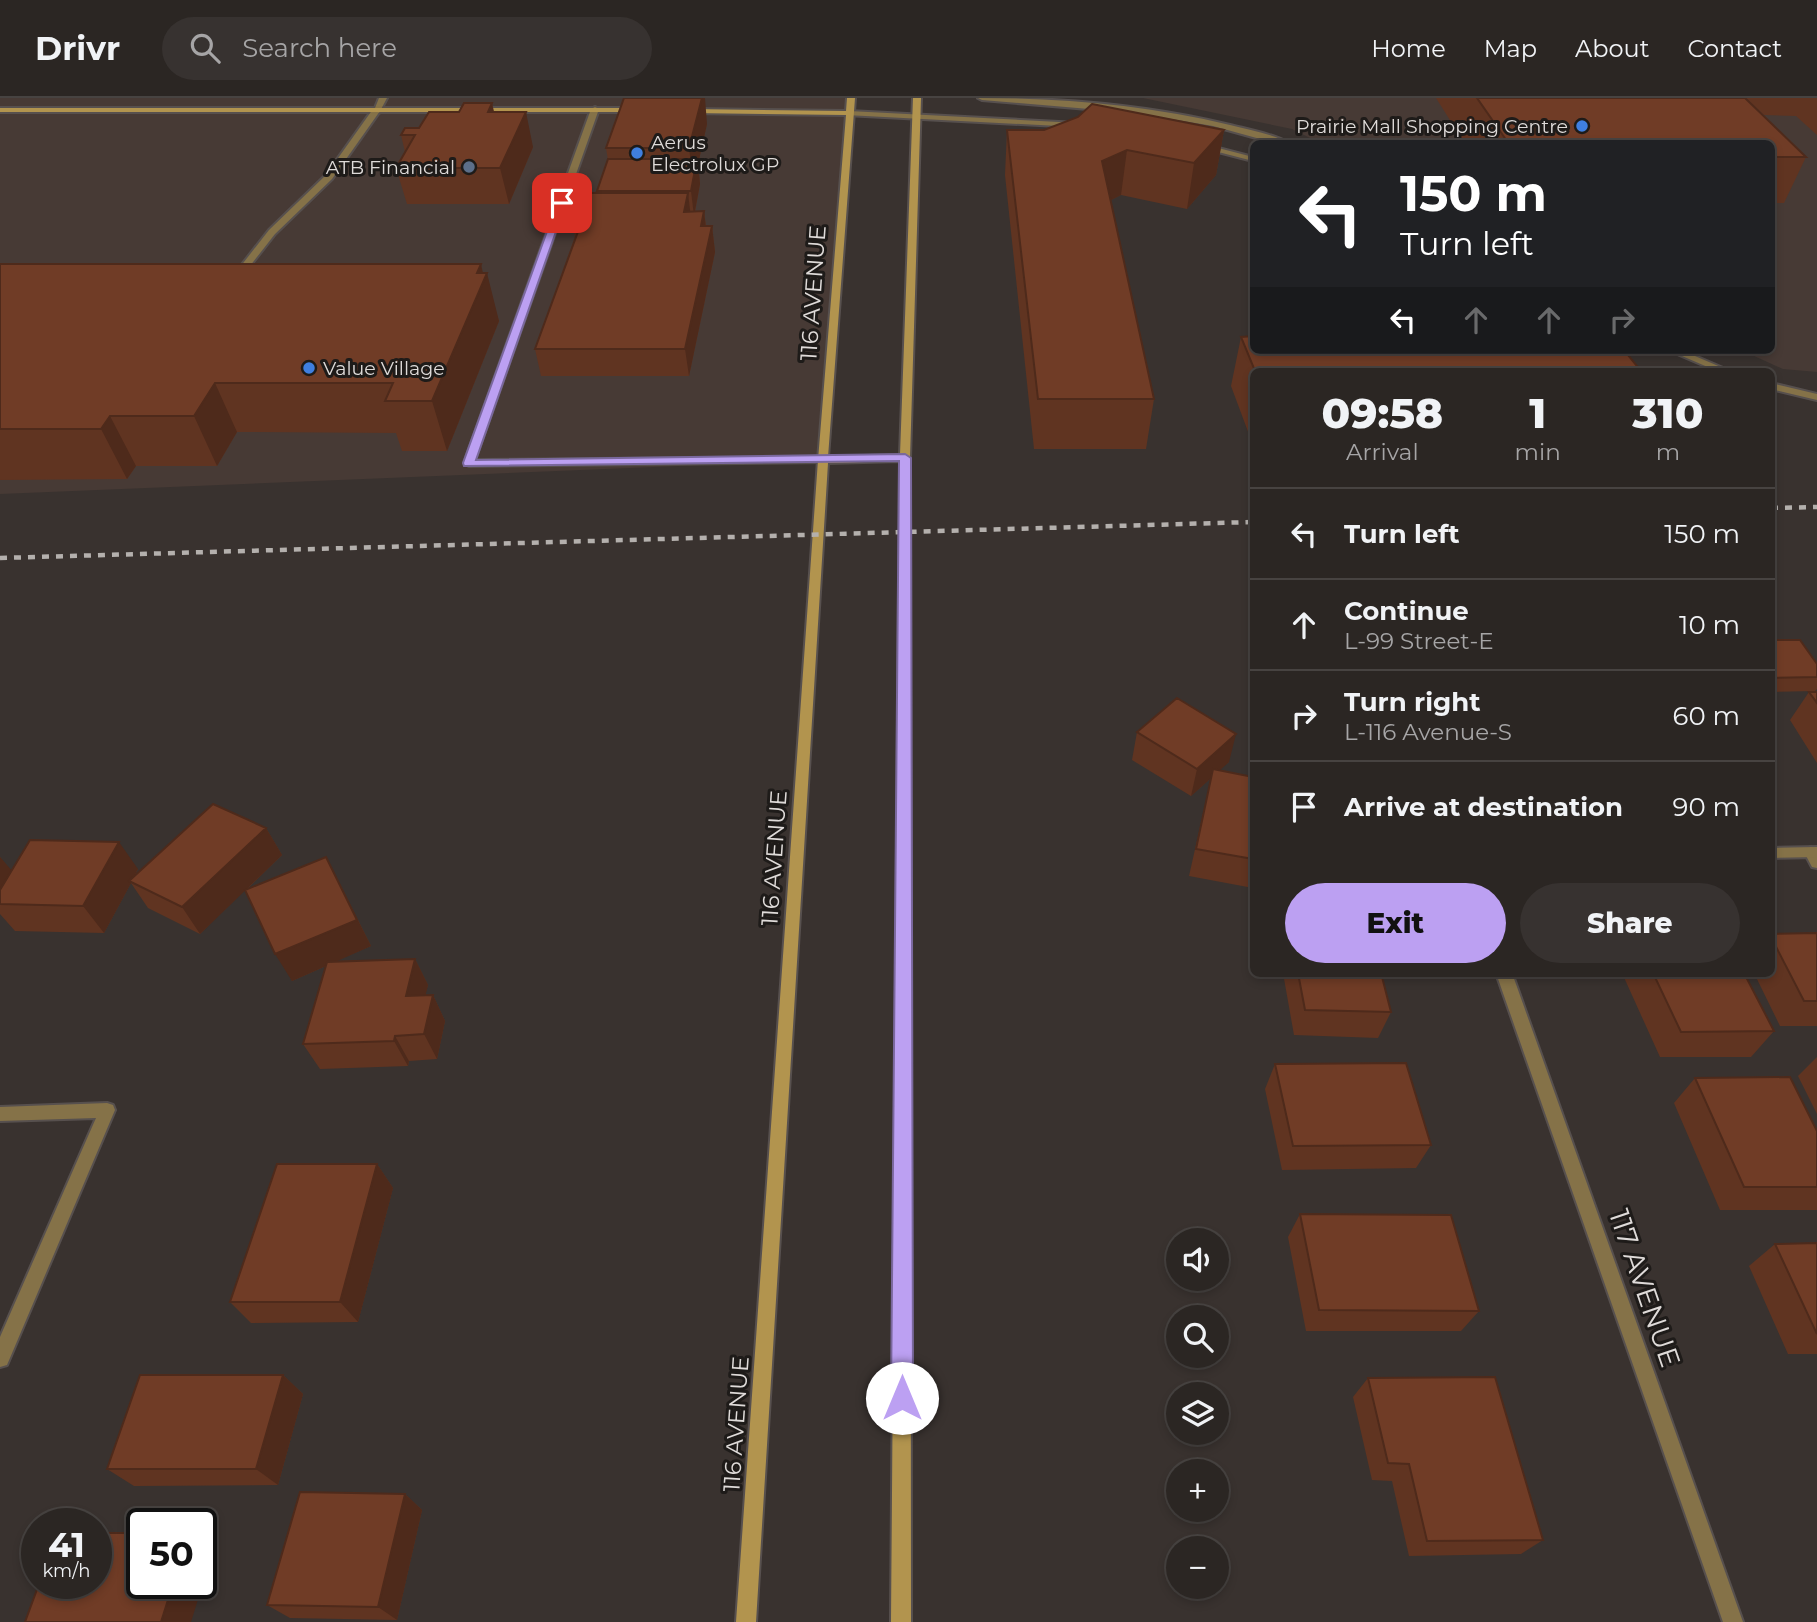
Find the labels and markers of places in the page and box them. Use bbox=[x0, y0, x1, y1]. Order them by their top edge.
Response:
place label: Prairie Mall Shopping Centre bbox=[1296, 115, 1568, 138]
marker: Prairie Mall Shopping Centre bbox=[1574, 118, 1590, 134]
place label: Aerus Electrolux GP bbox=[651, 131, 779, 176]
marker: Aerus Electrolux GP bbox=[629, 145, 645, 161]
place label: ATB Financial bbox=[326, 156, 455, 179]
marker: ATB Financial bbox=[461, 159, 477, 175]
pin bbox=[532, 173, 592, 233]
place label: Value Village bbox=[323, 357, 445, 380]
marker: Value Village bbox=[301, 360, 317, 376]

